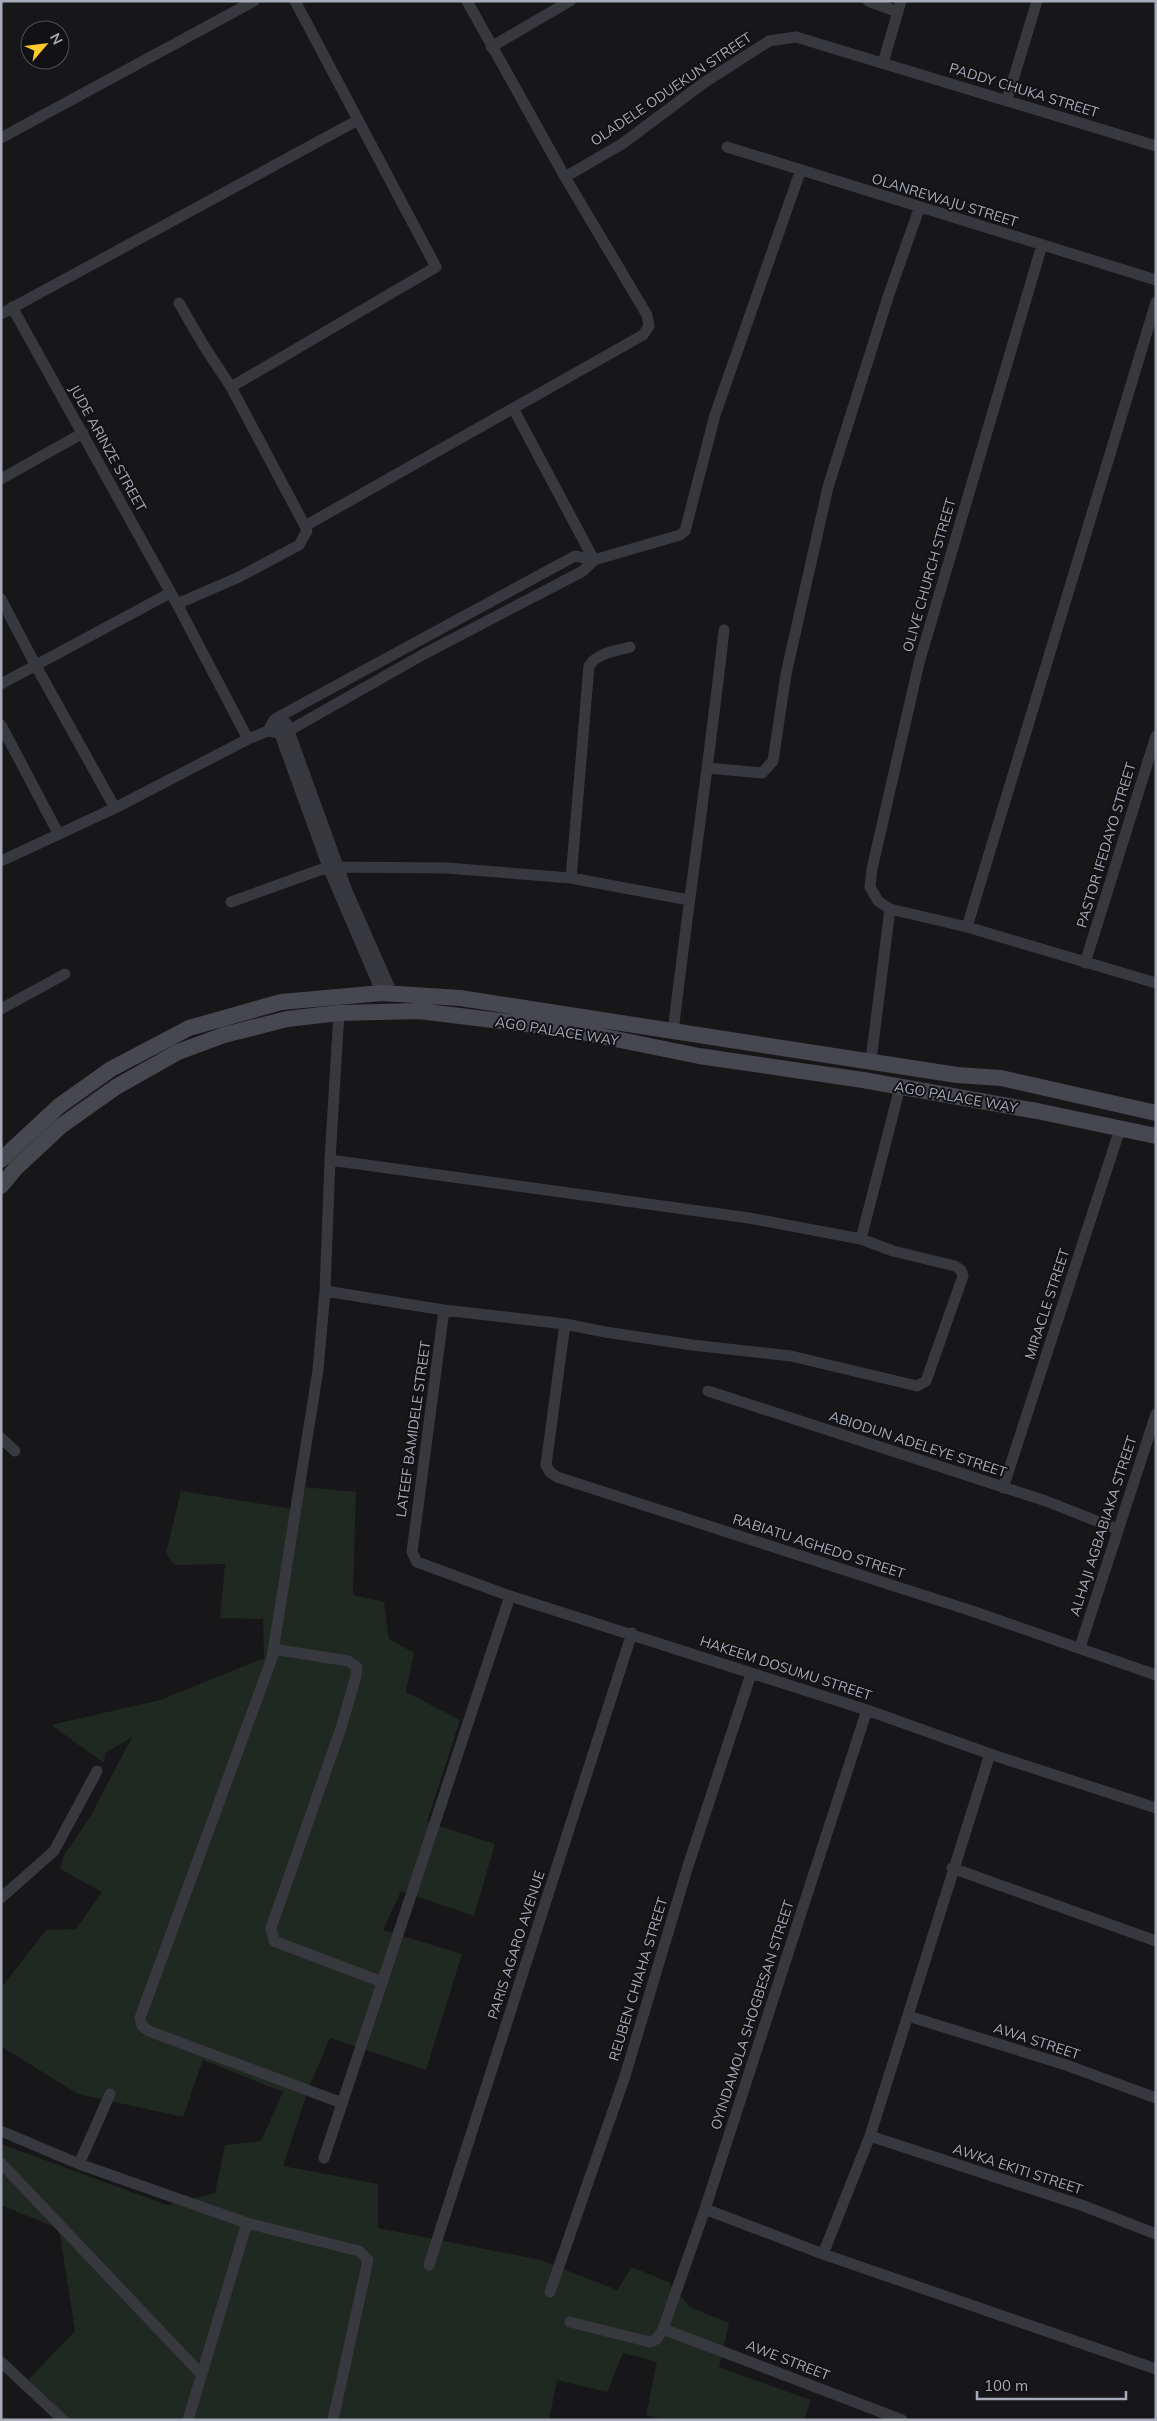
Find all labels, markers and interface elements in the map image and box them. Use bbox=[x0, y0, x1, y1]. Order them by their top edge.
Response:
north arrow bbox=[20, 20, 70, 70]
street label: OLADELE ODUEKUN STREET bbox=[587, 28, 756, 150]
text: N bbox=[46, 30, 67, 48]
street label: PADDY CHUKA STREET bbox=[947, 59, 1101, 121]
street label: OLANREWAJU STREET bbox=[870, 169, 1021, 231]
street label: JUDE ARINZE STREET bbox=[65, 381, 151, 515]
street label: OLIVE CHURCH STREET bbox=[898, 495, 960, 654]
street label: PASTOR IFEDAYO STREET bbox=[1072, 760, 1140, 930]
street label: AGO PALACE WAY bbox=[494, 1012, 621, 1050]
street label: AGO PALACE WAY bbox=[893, 1077, 1020, 1117]
street label: MIRACLE STREET bbox=[1021, 1246, 1074, 1362]
street label: LATEEF BAMIDELE STREET bbox=[392, 1339, 434, 1518]
street label: ABIODUN ADELEYE STREET bbox=[827, 1407, 1010, 1481]
street label: ALHAJI AGBABIAKA STREET bbox=[1065, 1433, 1141, 1618]
street label: RABIATU AGHEDO STREET bbox=[731, 1510, 908, 1583]
street label: HAKEEM DOSUMU STREET bbox=[698, 1632, 875, 1704]
street label: PARIS AGARO AVENUE bbox=[483, 1868, 549, 2022]
street label: REUBEN CHIAHA STREET bbox=[604, 1894, 672, 2063]
street label: OYINDAMOLA SHOGBESAN STREET bbox=[706, 1897, 798, 2132]
street label: AWA STREET bbox=[992, 2019, 1083, 2064]
street label: AWKA EKITI STREET bbox=[951, 2140, 1086, 2199]
street label: AWE STREET bbox=[744, 2336, 833, 2384]
scale bar bbox=[977, 2368, 1126, 2400]
text: 100 m bbox=[984, 2376, 1028, 2395]

